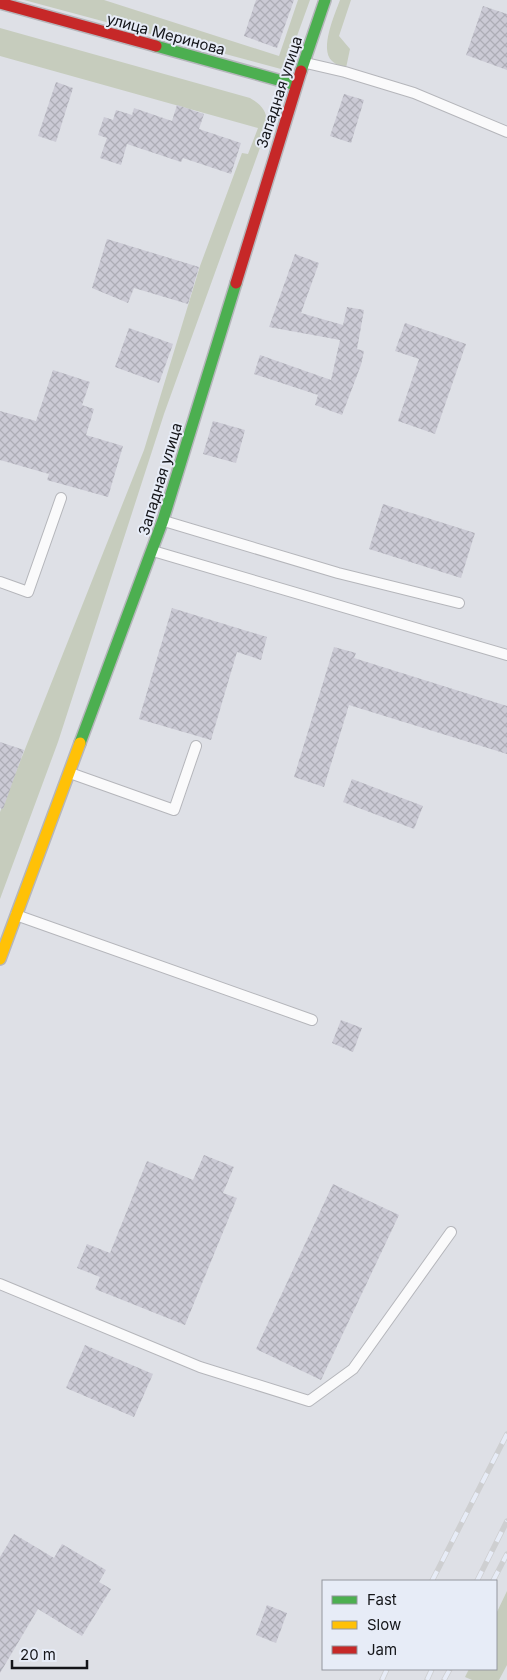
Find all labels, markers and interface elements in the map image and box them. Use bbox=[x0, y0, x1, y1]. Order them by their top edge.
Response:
street label: улица Меринова bbox=[105, 9, 227, 59]
street label: Западная улица bbox=[252, 34, 306, 150]
street label: Западная улица bbox=[134, 420, 186, 538]
legend bbox=[322, 1580, 497, 1670]
text: Fast bbox=[367, 1590, 397, 1609]
text: Slow bbox=[367, 1615, 401, 1634]
scale bar bbox=[12, 1638, 88, 1670]
text: Jam bbox=[367, 1640, 397, 1659]
text: 20 m bbox=[20, 1645, 56, 1664]

